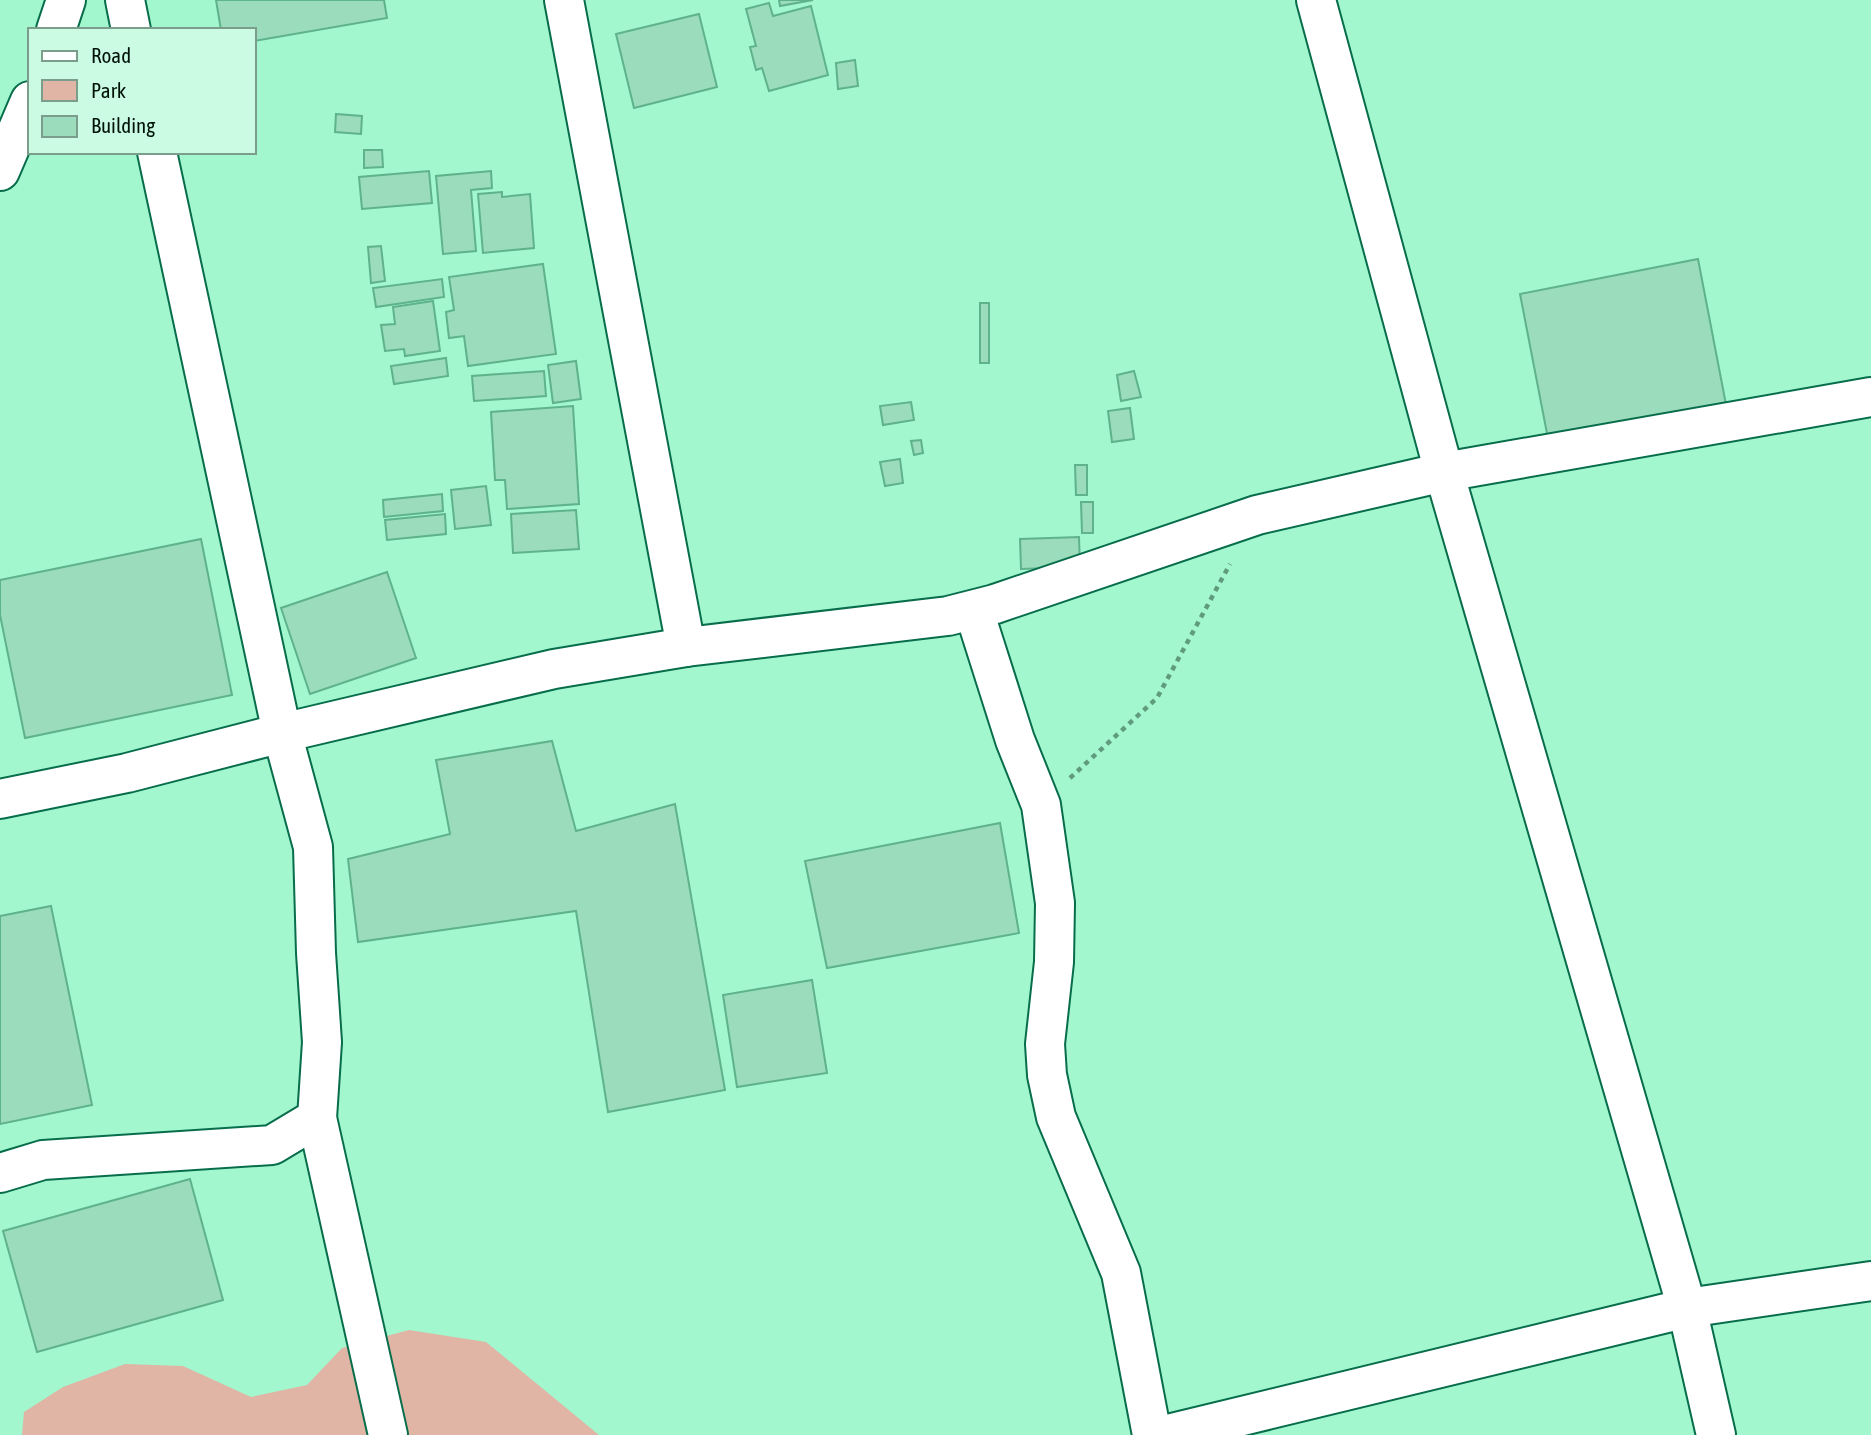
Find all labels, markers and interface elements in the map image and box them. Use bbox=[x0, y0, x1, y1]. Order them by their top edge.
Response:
legend bbox=[28, 28, 256, 154]
text: Road bbox=[91, 43, 131, 67]
text: Park bbox=[91, 78, 126, 102]
text: Building bbox=[91, 113, 155, 137]

